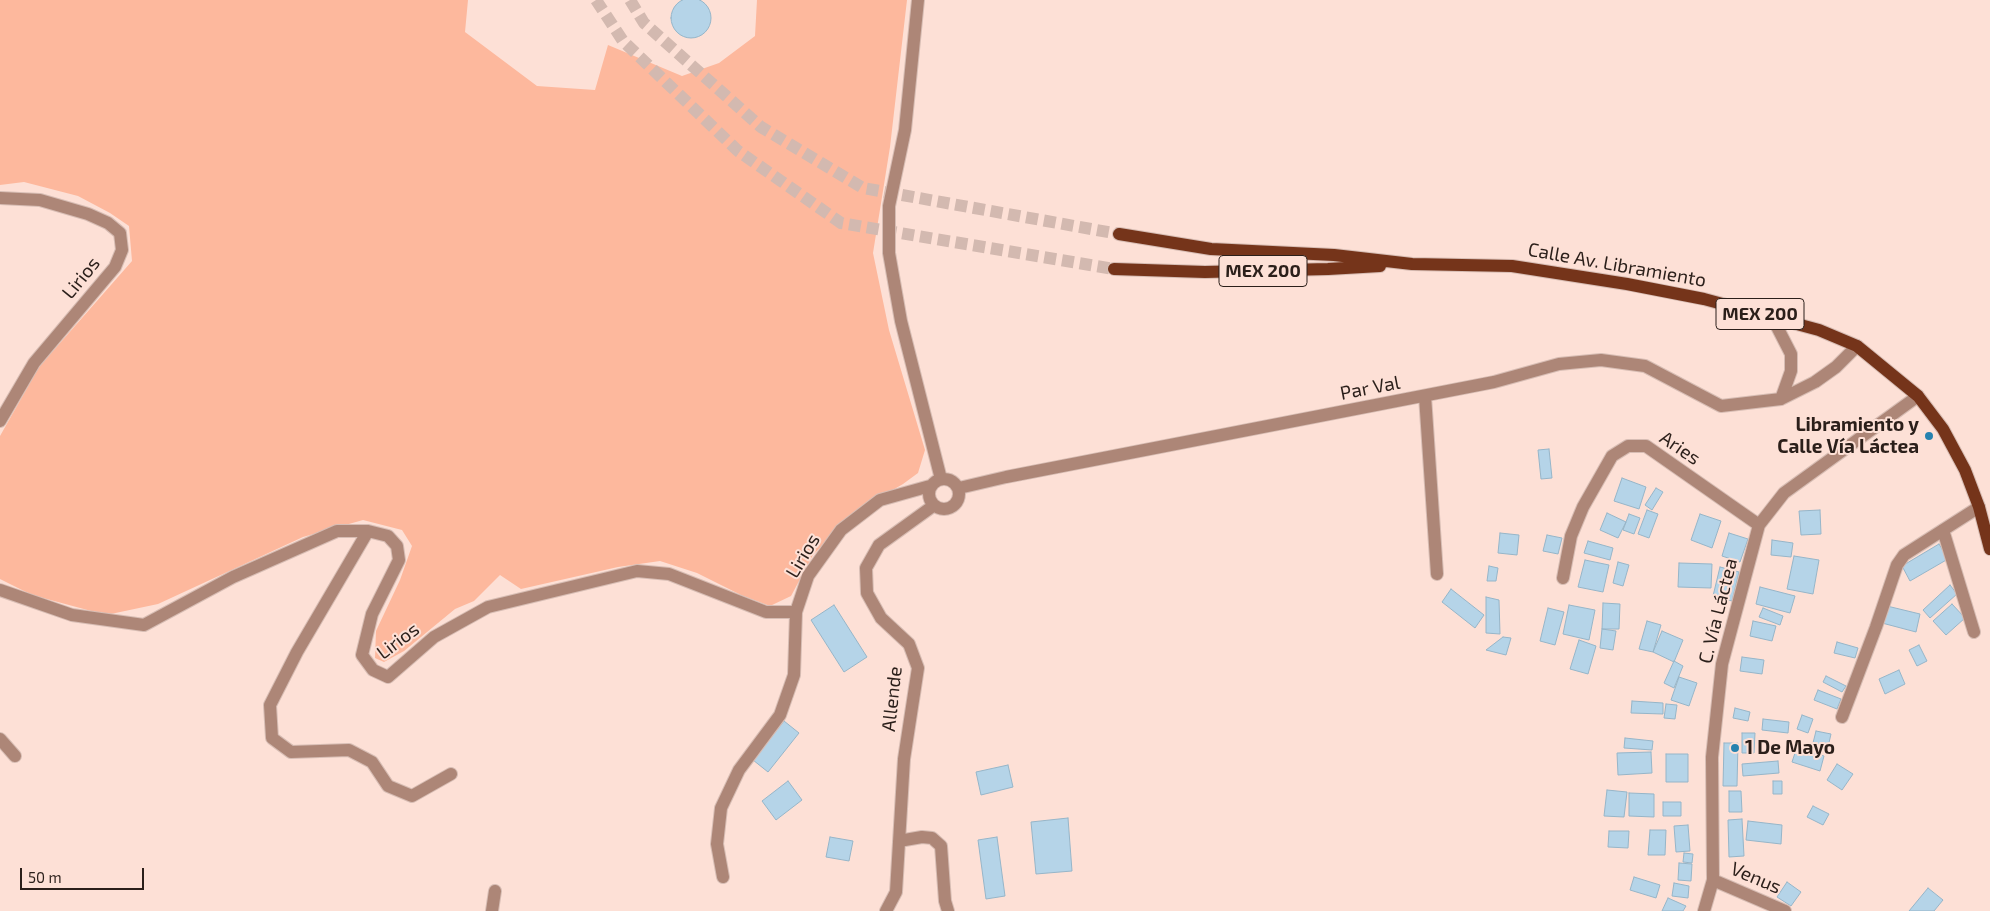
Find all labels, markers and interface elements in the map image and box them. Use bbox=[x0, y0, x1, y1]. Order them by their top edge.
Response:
street label: Calle Av. Libramiento bbox=[1526, 238, 1708, 292]
street label: Lirios bbox=[57, 252, 105, 304]
road number: MEX 200 bbox=[1219, 256, 1307, 286]
road number: MEX 200 bbox=[1716, 298, 1804, 329]
street label: Par Val bbox=[1338, 371, 1402, 405]
place label: Libramiento y Calle Vía Láctea bbox=[1777, 414, 1919, 458]
street label: Aries bbox=[1655, 426, 1705, 470]
marker: Libramiento y Calle Vía Láctea bbox=[1923, 430, 1935, 442]
street label: Lirios bbox=[781, 530, 825, 582]
street label: C. Vía Láctea bbox=[1694, 556, 1742, 666]
street label: Lirios bbox=[372, 618, 424, 664]
street label: Allende bbox=[877, 665, 907, 733]
place label: 1 De Mayo bbox=[1745, 737, 1835, 759]
marker: 1 De Mayo bbox=[1729, 742, 1741, 754]
street label: Venus bbox=[1727, 857, 1785, 899]
scale bar bbox=[22, 858, 146, 890]
text: 50 m bbox=[28, 868, 62, 886]

